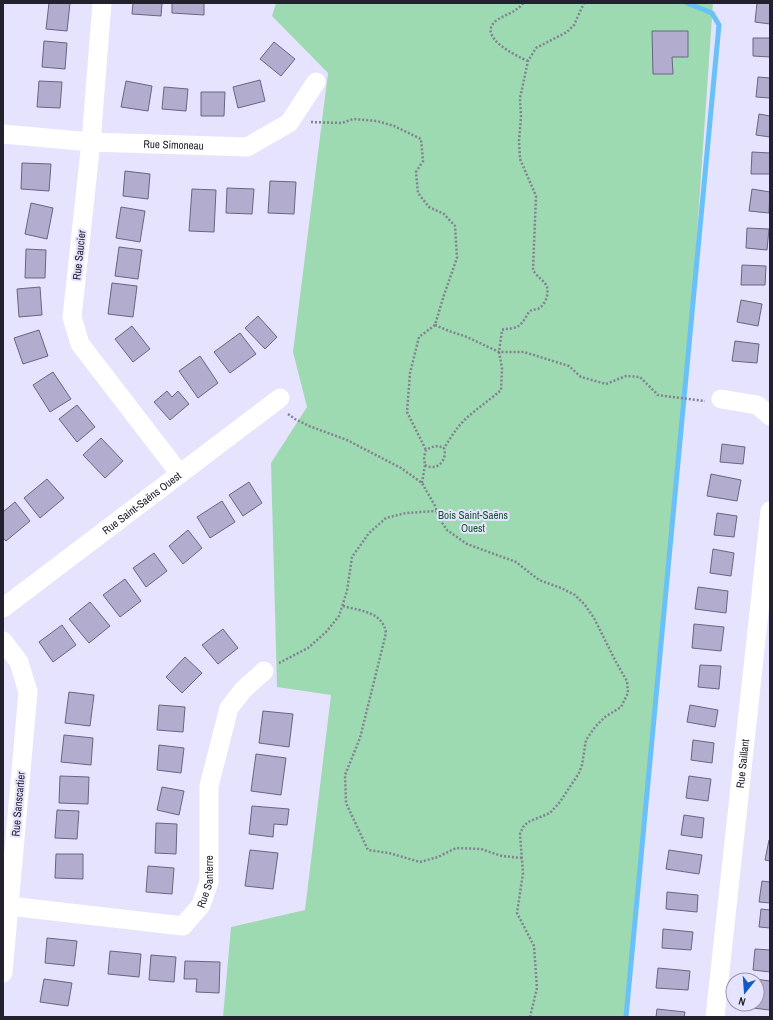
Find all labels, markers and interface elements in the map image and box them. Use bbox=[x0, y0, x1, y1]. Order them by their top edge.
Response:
street label: Rue Simoneau bbox=[143, 137, 204, 153]
street label: Rue Saucier bbox=[69, 229, 89, 281]
street label: Rue Saint-Saëns Ouest bbox=[99, 468, 184, 537]
park label: Bois Saint-Saëns Ouest bbox=[438, 508, 509, 535]
street label: Rue Saillant bbox=[733, 738, 752, 789]
street label: Rue Sanscartier bbox=[8, 771, 28, 837]
street label: Rue Santerre bbox=[194, 855, 216, 910]
north arrow bbox=[725, 972, 765, 1012]
text: N bbox=[737, 994, 747, 1009]

